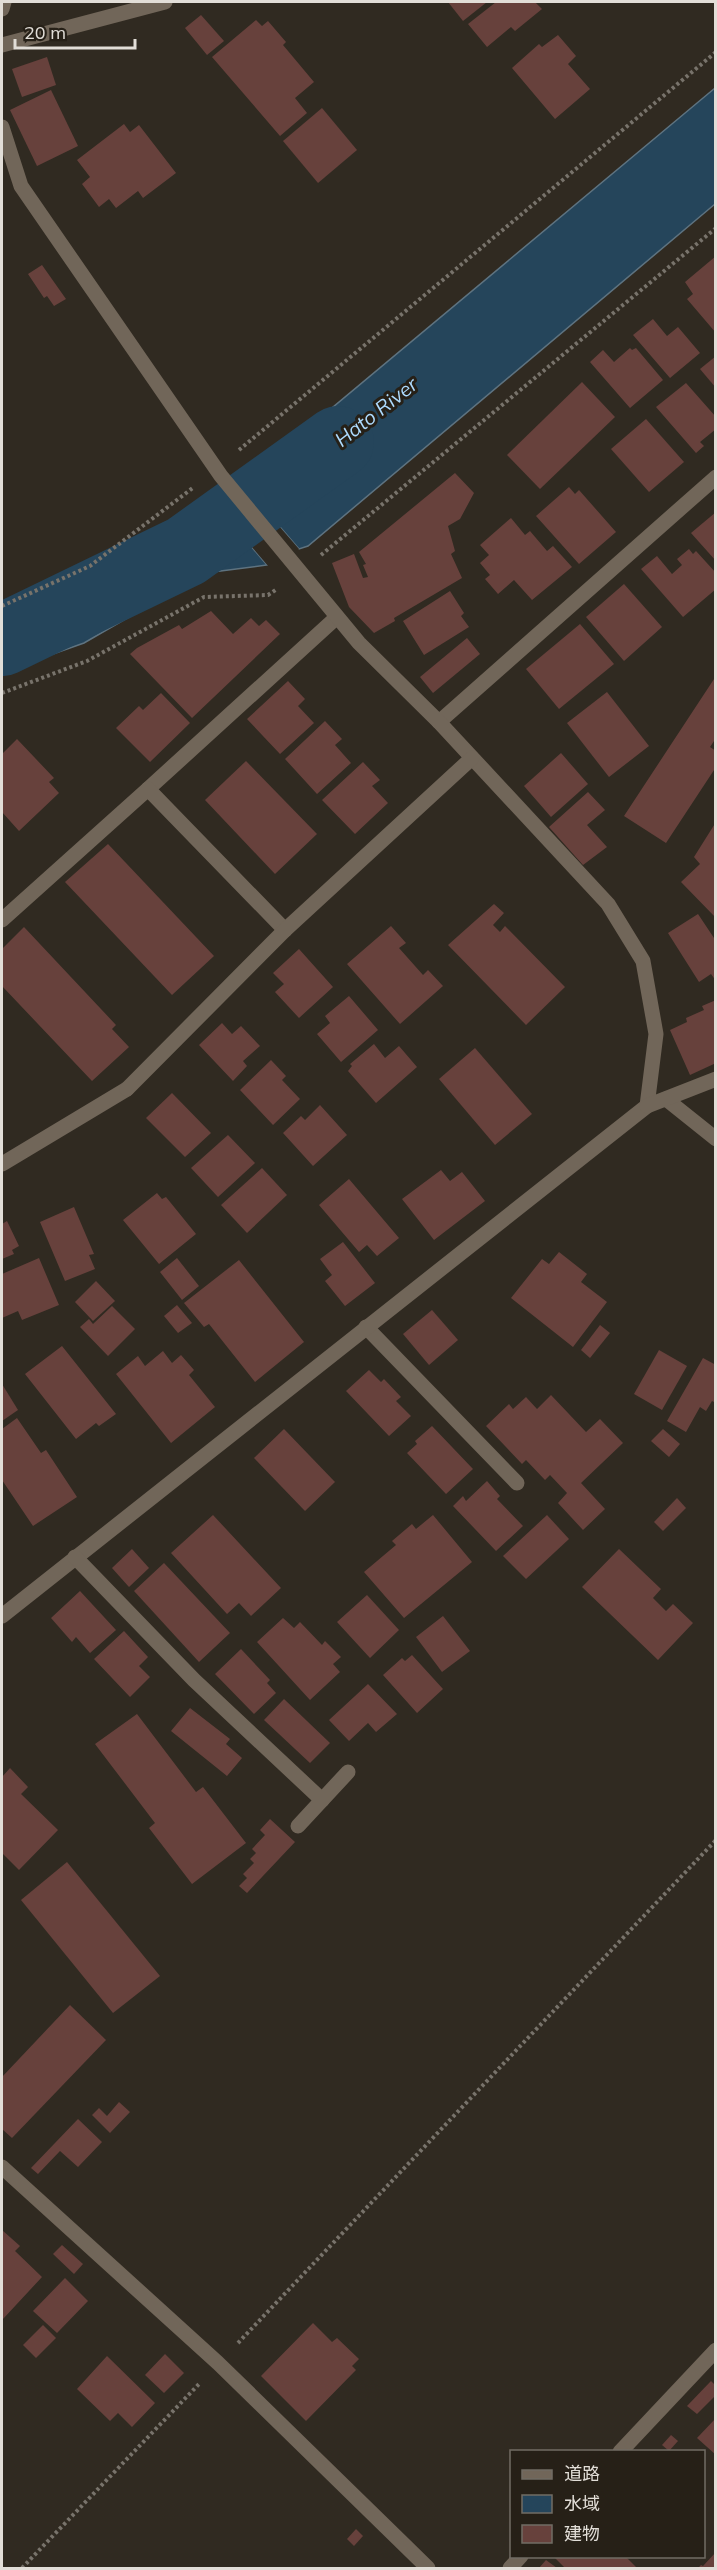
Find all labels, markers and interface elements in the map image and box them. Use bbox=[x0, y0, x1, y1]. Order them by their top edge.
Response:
scale bar bbox=[15, 12, 135, 50]
text: 20 m bbox=[24, 21, 66, 44]
water label: Hato River bbox=[329, 371, 423, 452]
legend bbox=[510, 2450, 705, 2558]
text: 道路 bbox=[564, 2462, 600, 2485]
text: 水域 bbox=[564, 2492, 600, 2515]
text: 建物 bbox=[564, 2522, 600, 2545]

